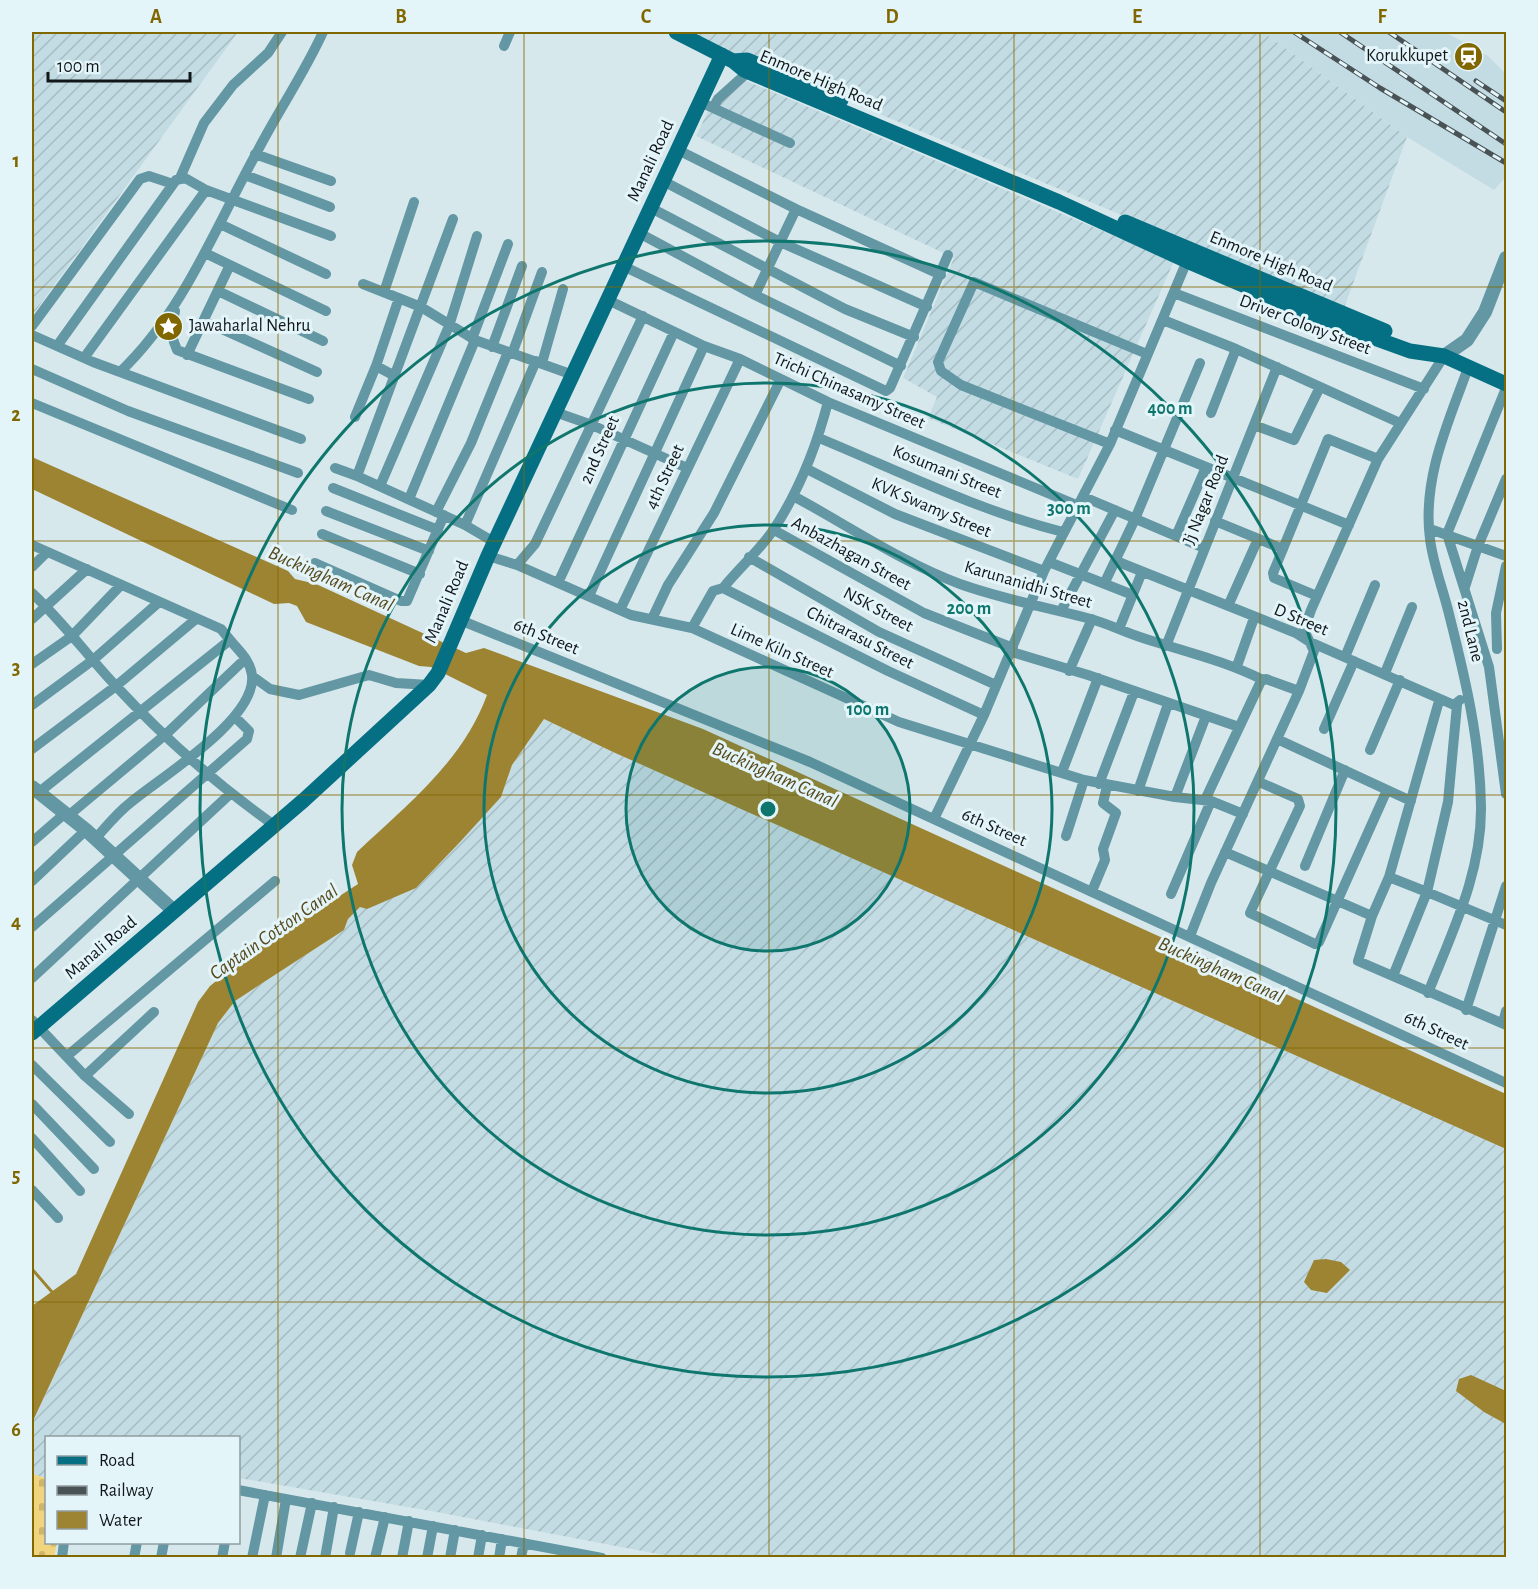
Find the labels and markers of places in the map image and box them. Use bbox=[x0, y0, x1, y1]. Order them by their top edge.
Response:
station icon: Korukkupet bbox=[1453, 40, 1485, 72]
place label: Korukkupet bbox=[1366, 47, 1448, 65]
place icon: Jawaharlal Nehru bbox=[152, 310, 184, 342]
place label: Jawaharlal Nehru bbox=[189, 317, 310, 335]
centre of rings bbox=[758, 799, 778, 819]

